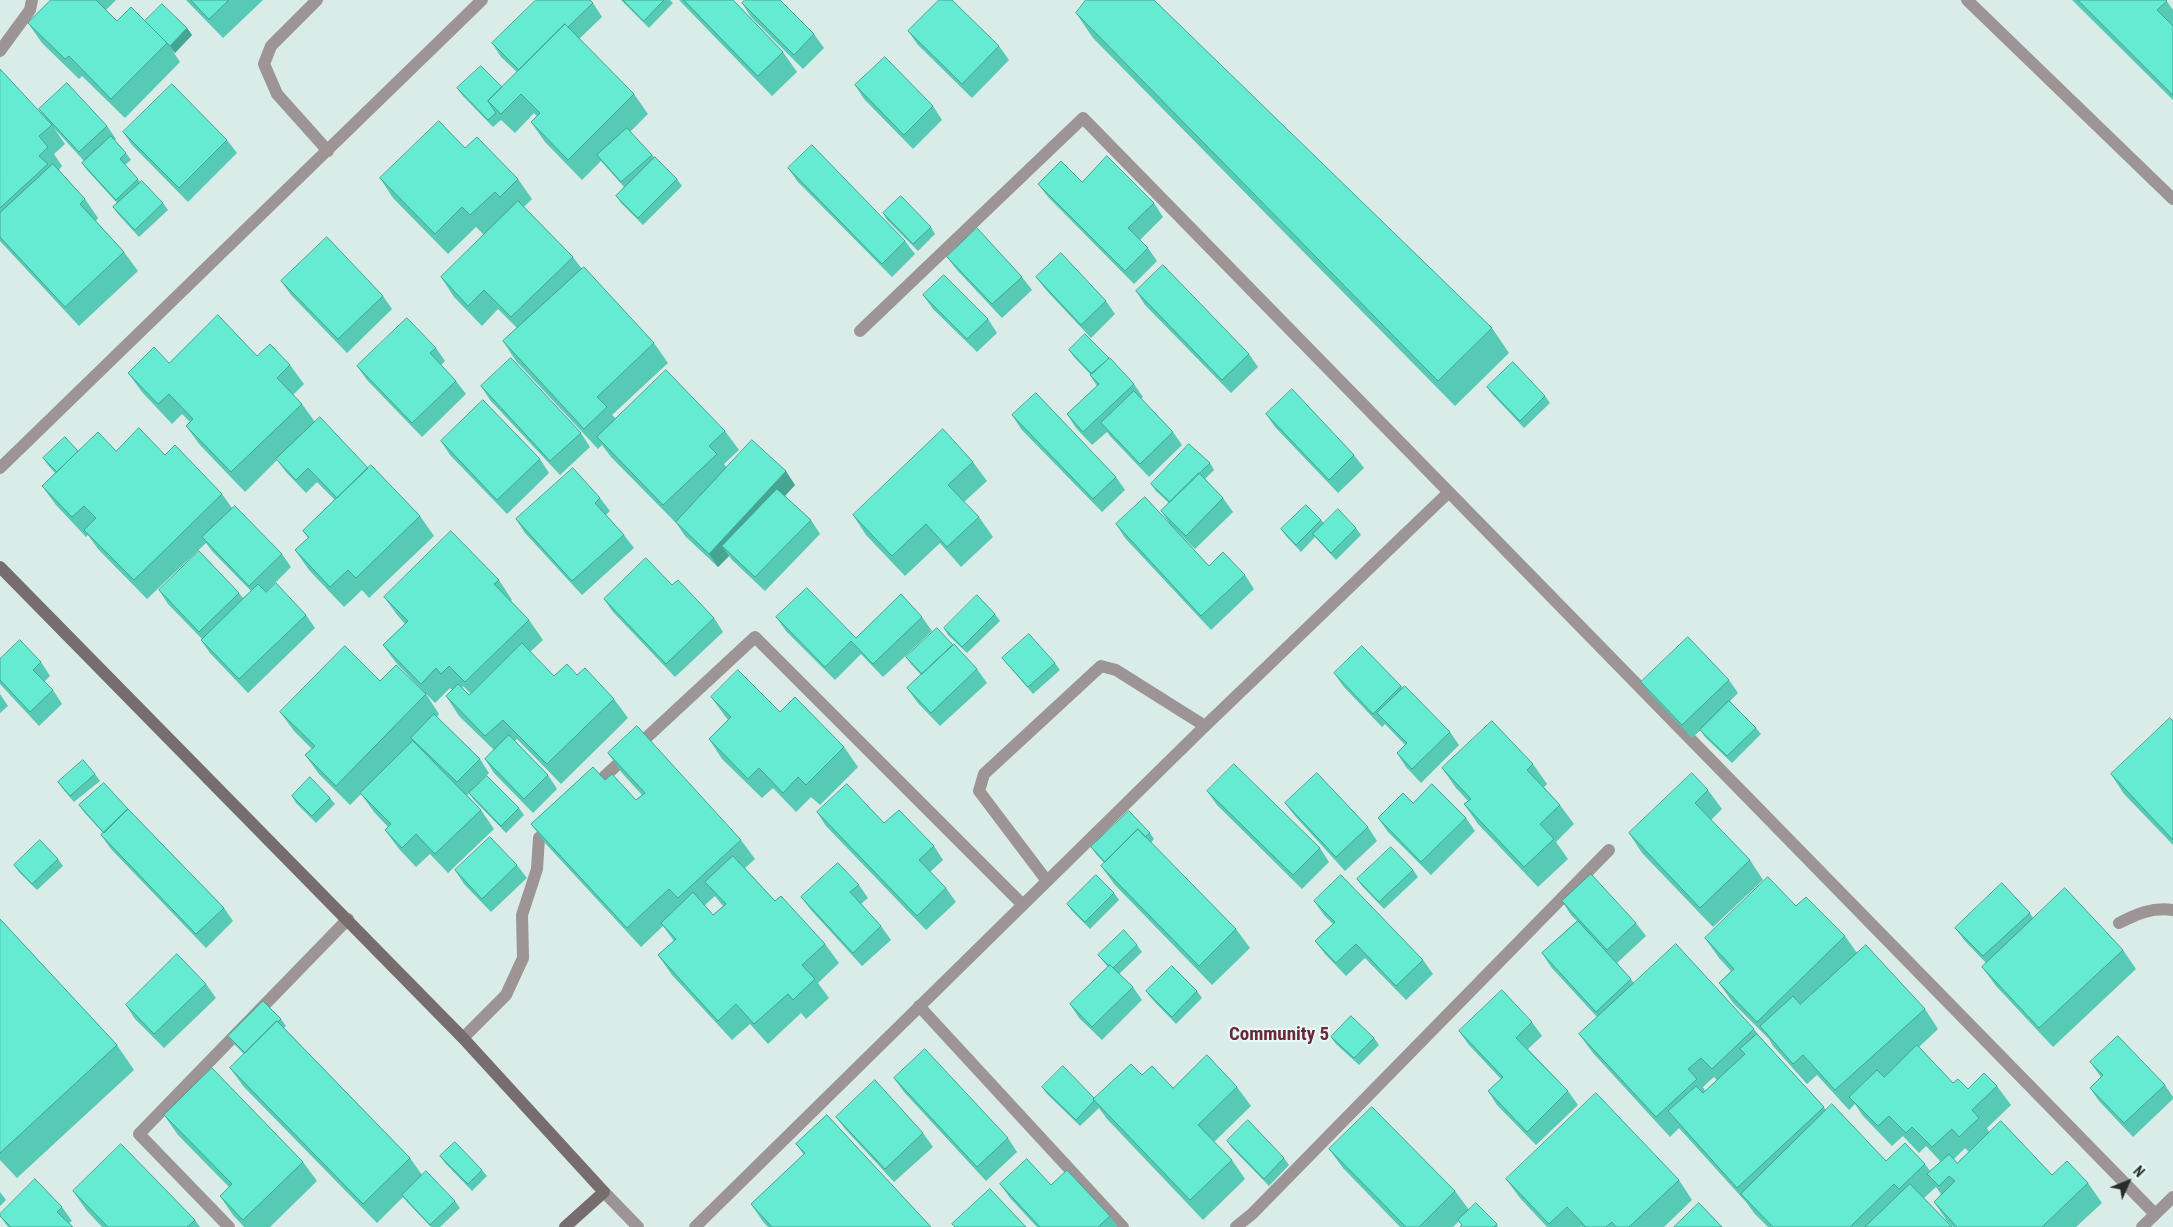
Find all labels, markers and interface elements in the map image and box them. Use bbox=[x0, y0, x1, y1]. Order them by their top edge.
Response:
district label: Community 5 bbox=[1229, 1024, 1329, 1046]
north arrow bbox=[2103, 1157, 2153, 1207]
text: N bbox=[2130, 1163, 2148, 1180]

